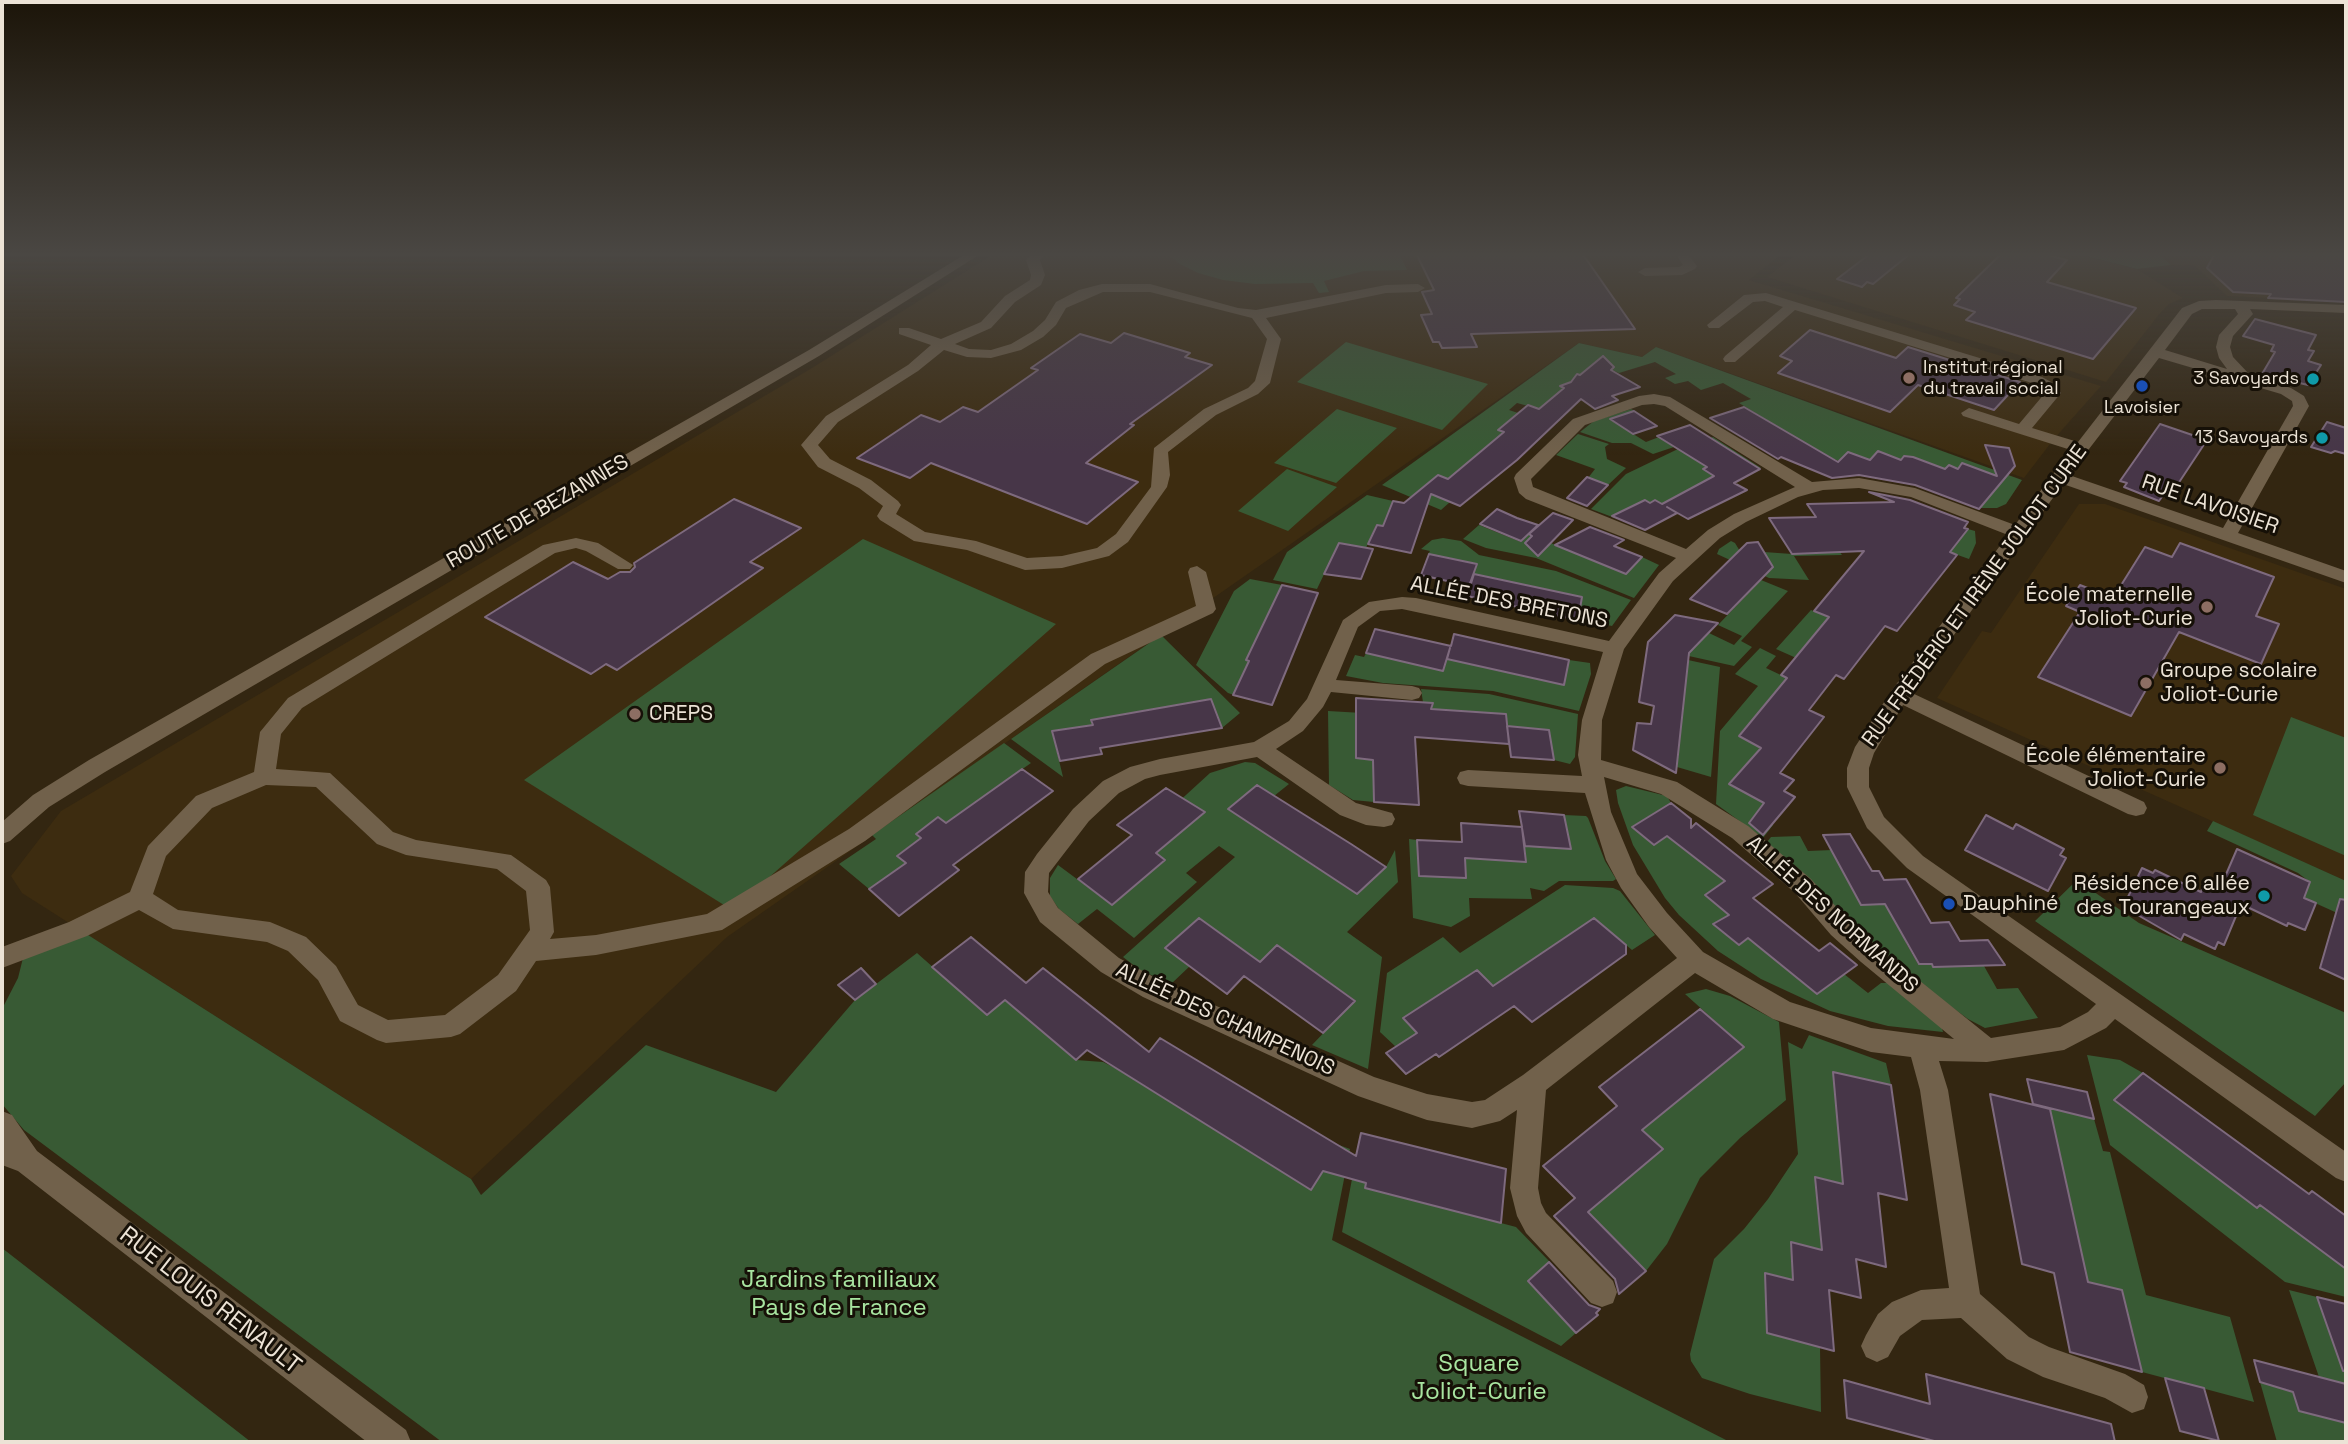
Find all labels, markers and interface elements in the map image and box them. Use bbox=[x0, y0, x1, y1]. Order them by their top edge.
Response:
place label: Institut régional du travail social bbox=[1923, 357, 2063, 400]
place label: 3 Savoyards bbox=[2193, 368, 2299, 390]
marker: Institut régional du travail social bbox=[1901, 370, 1917, 386]
marker: 3 Savoyards bbox=[2305, 371, 2321, 387]
marker: Lavoisier bbox=[2134, 378, 2150, 394]
place label: Lavoisier bbox=[2104, 397, 2180, 419]
place label: 13 Savoyards bbox=[2195, 427, 2308, 449]
marker: 13 Savoyards bbox=[2314, 430, 2330, 446]
street label: RUE FRÉDÉRIC ET IRÈNE JOLIOT CURIE bbox=[1857, 440, 2093, 752]
street label: ROUTE DE BEZANNES bbox=[443, 450, 633, 574]
street label: RUE LAVOISIER bbox=[2138, 470, 2282, 540]
street label: ALLÉE DES BRETONS bbox=[1408, 571, 1610, 635]
place label: École maternelle Joliot-Curie bbox=[2026, 582, 2193, 632]
marker: École maternelle Joliot-Curie bbox=[2199, 599, 2215, 615]
place label: Groupe scolaire Joliot-Curie bbox=[2160, 658, 2318, 708]
marker: Groupe scolaire Joliot-Curie bbox=[2138, 675, 2154, 691]
place label: CREPS bbox=[649, 701, 713, 727]
marker: CREPS bbox=[627, 706, 643, 722]
place label: École élémentaire Joliot-Curie bbox=[2026, 743, 2206, 793]
marker: École élémentaire Joliot-Curie bbox=[2212, 760, 2228, 776]
street label: ALLÉE DES NORMANDS bbox=[1741, 831, 1923, 999]
place label: Résidence 6 allée des Tourangeaux bbox=[2073, 871, 2250, 921]
marker: Résidence 6 allée des Tourangeaux bbox=[2256, 888, 2272, 904]
place label: Dauphiné bbox=[1963, 891, 2058, 917]
marker: Dauphiné bbox=[1941, 896, 1957, 912]
street label: ALLÉE DES CHAMPENOIS bbox=[1112, 958, 1338, 1082]
street label: RUE LOUIS RENAULT bbox=[113, 1221, 307, 1381]
park label: Jardins familiaux Pays de France bbox=[741, 1266, 937, 1322]
park label: Square Joliot-Curie bbox=[1411, 1350, 1547, 1406]

